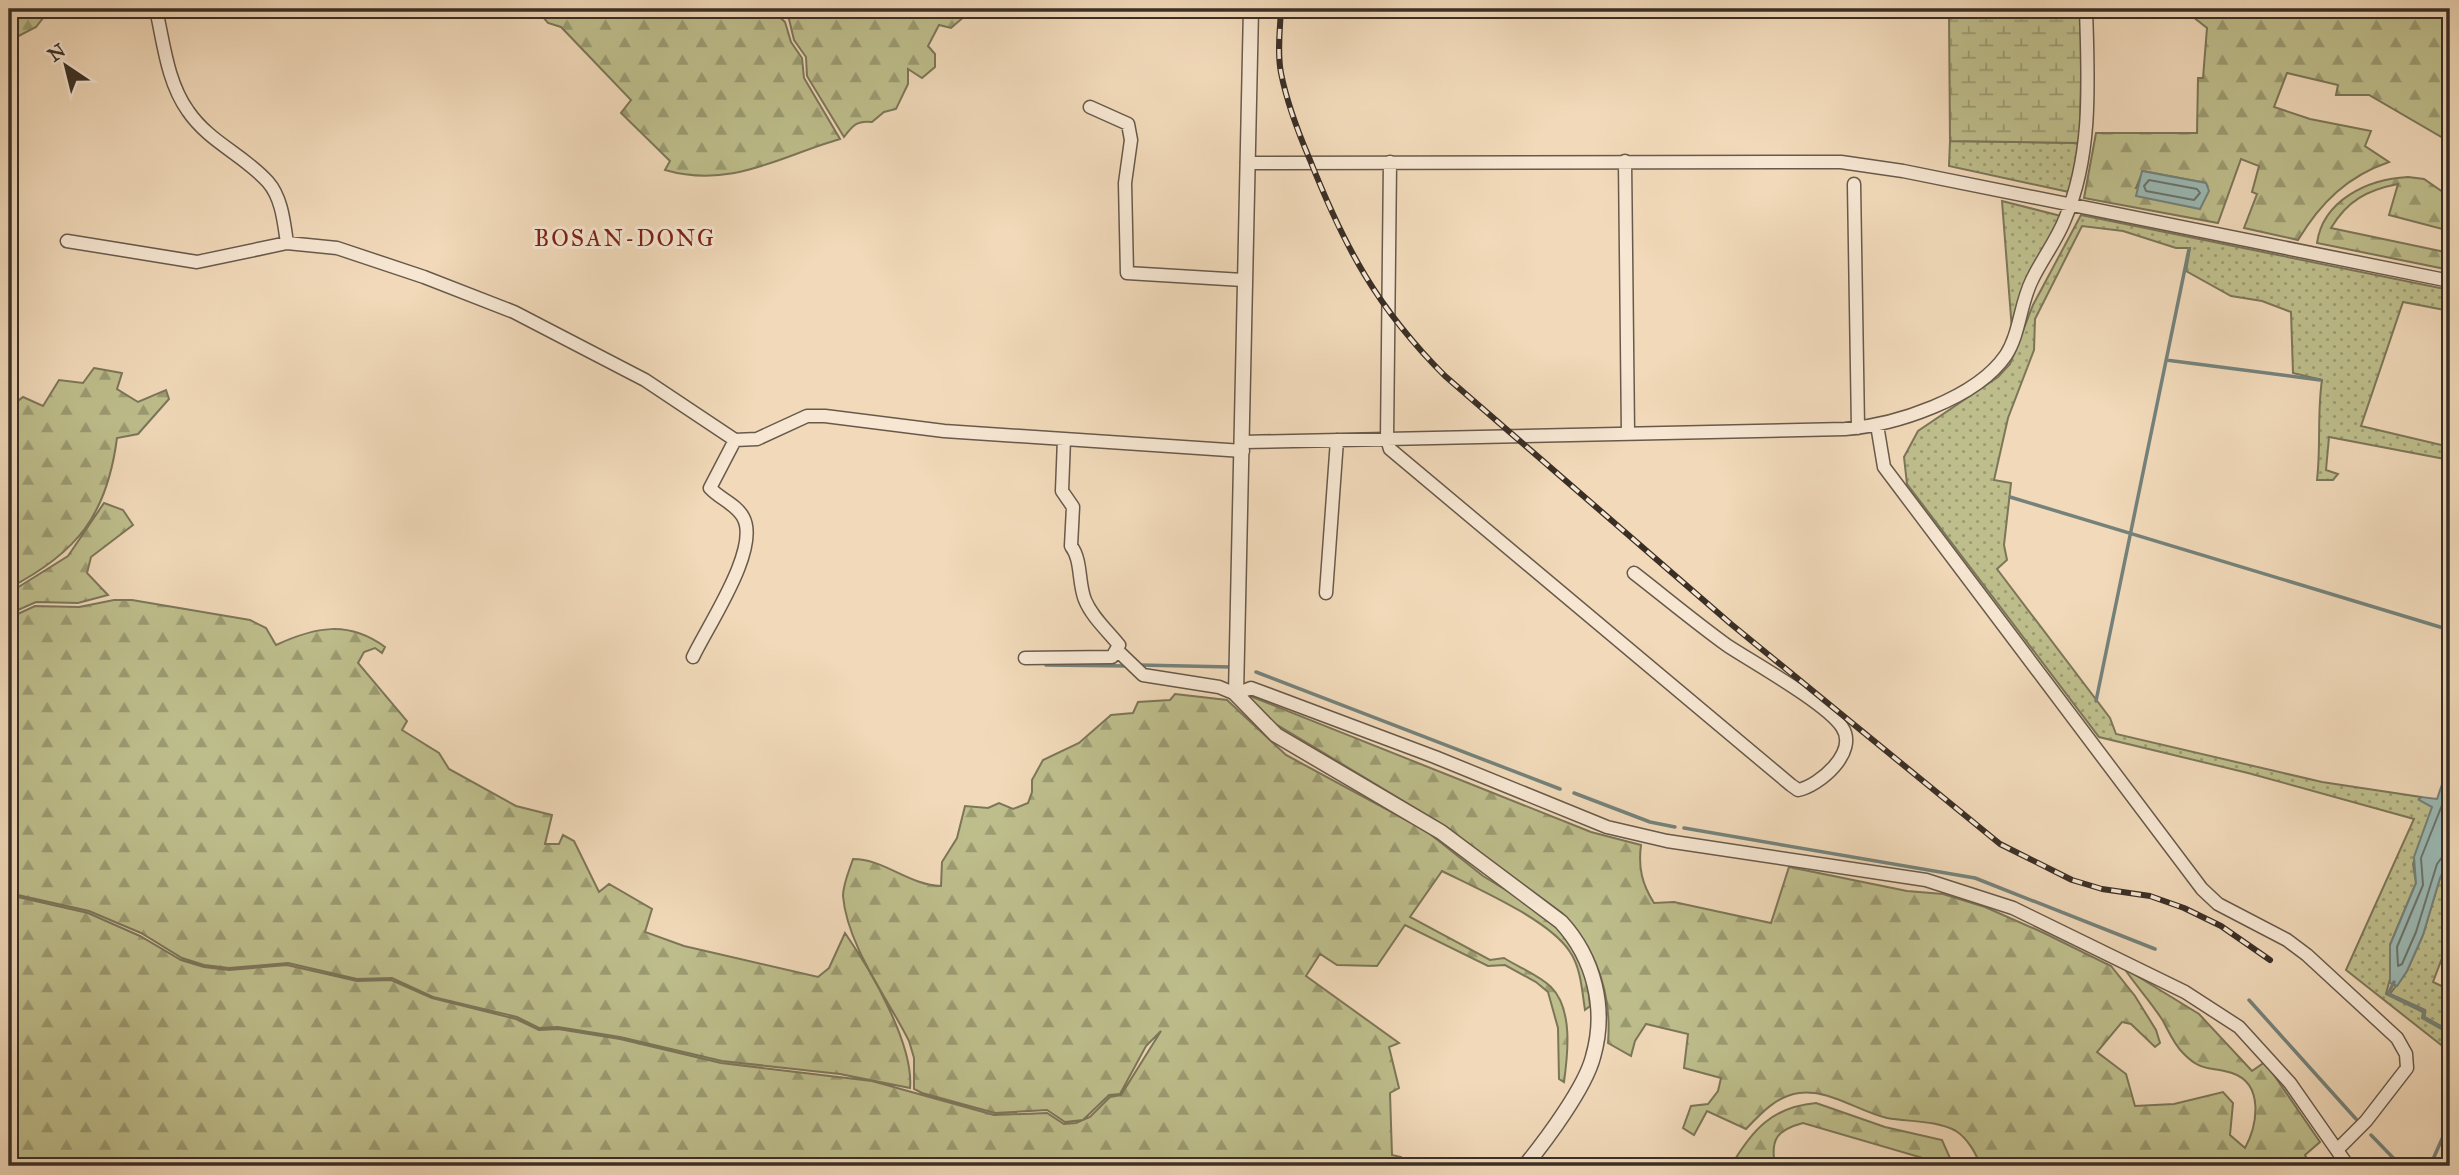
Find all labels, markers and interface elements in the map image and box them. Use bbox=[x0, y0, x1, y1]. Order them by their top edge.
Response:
north arrow bbox=[32, 32, 102, 102]
text: N bbox=[43, 38, 70, 67]
district label: BOSAN-DONG bbox=[534, 224, 716, 252]

